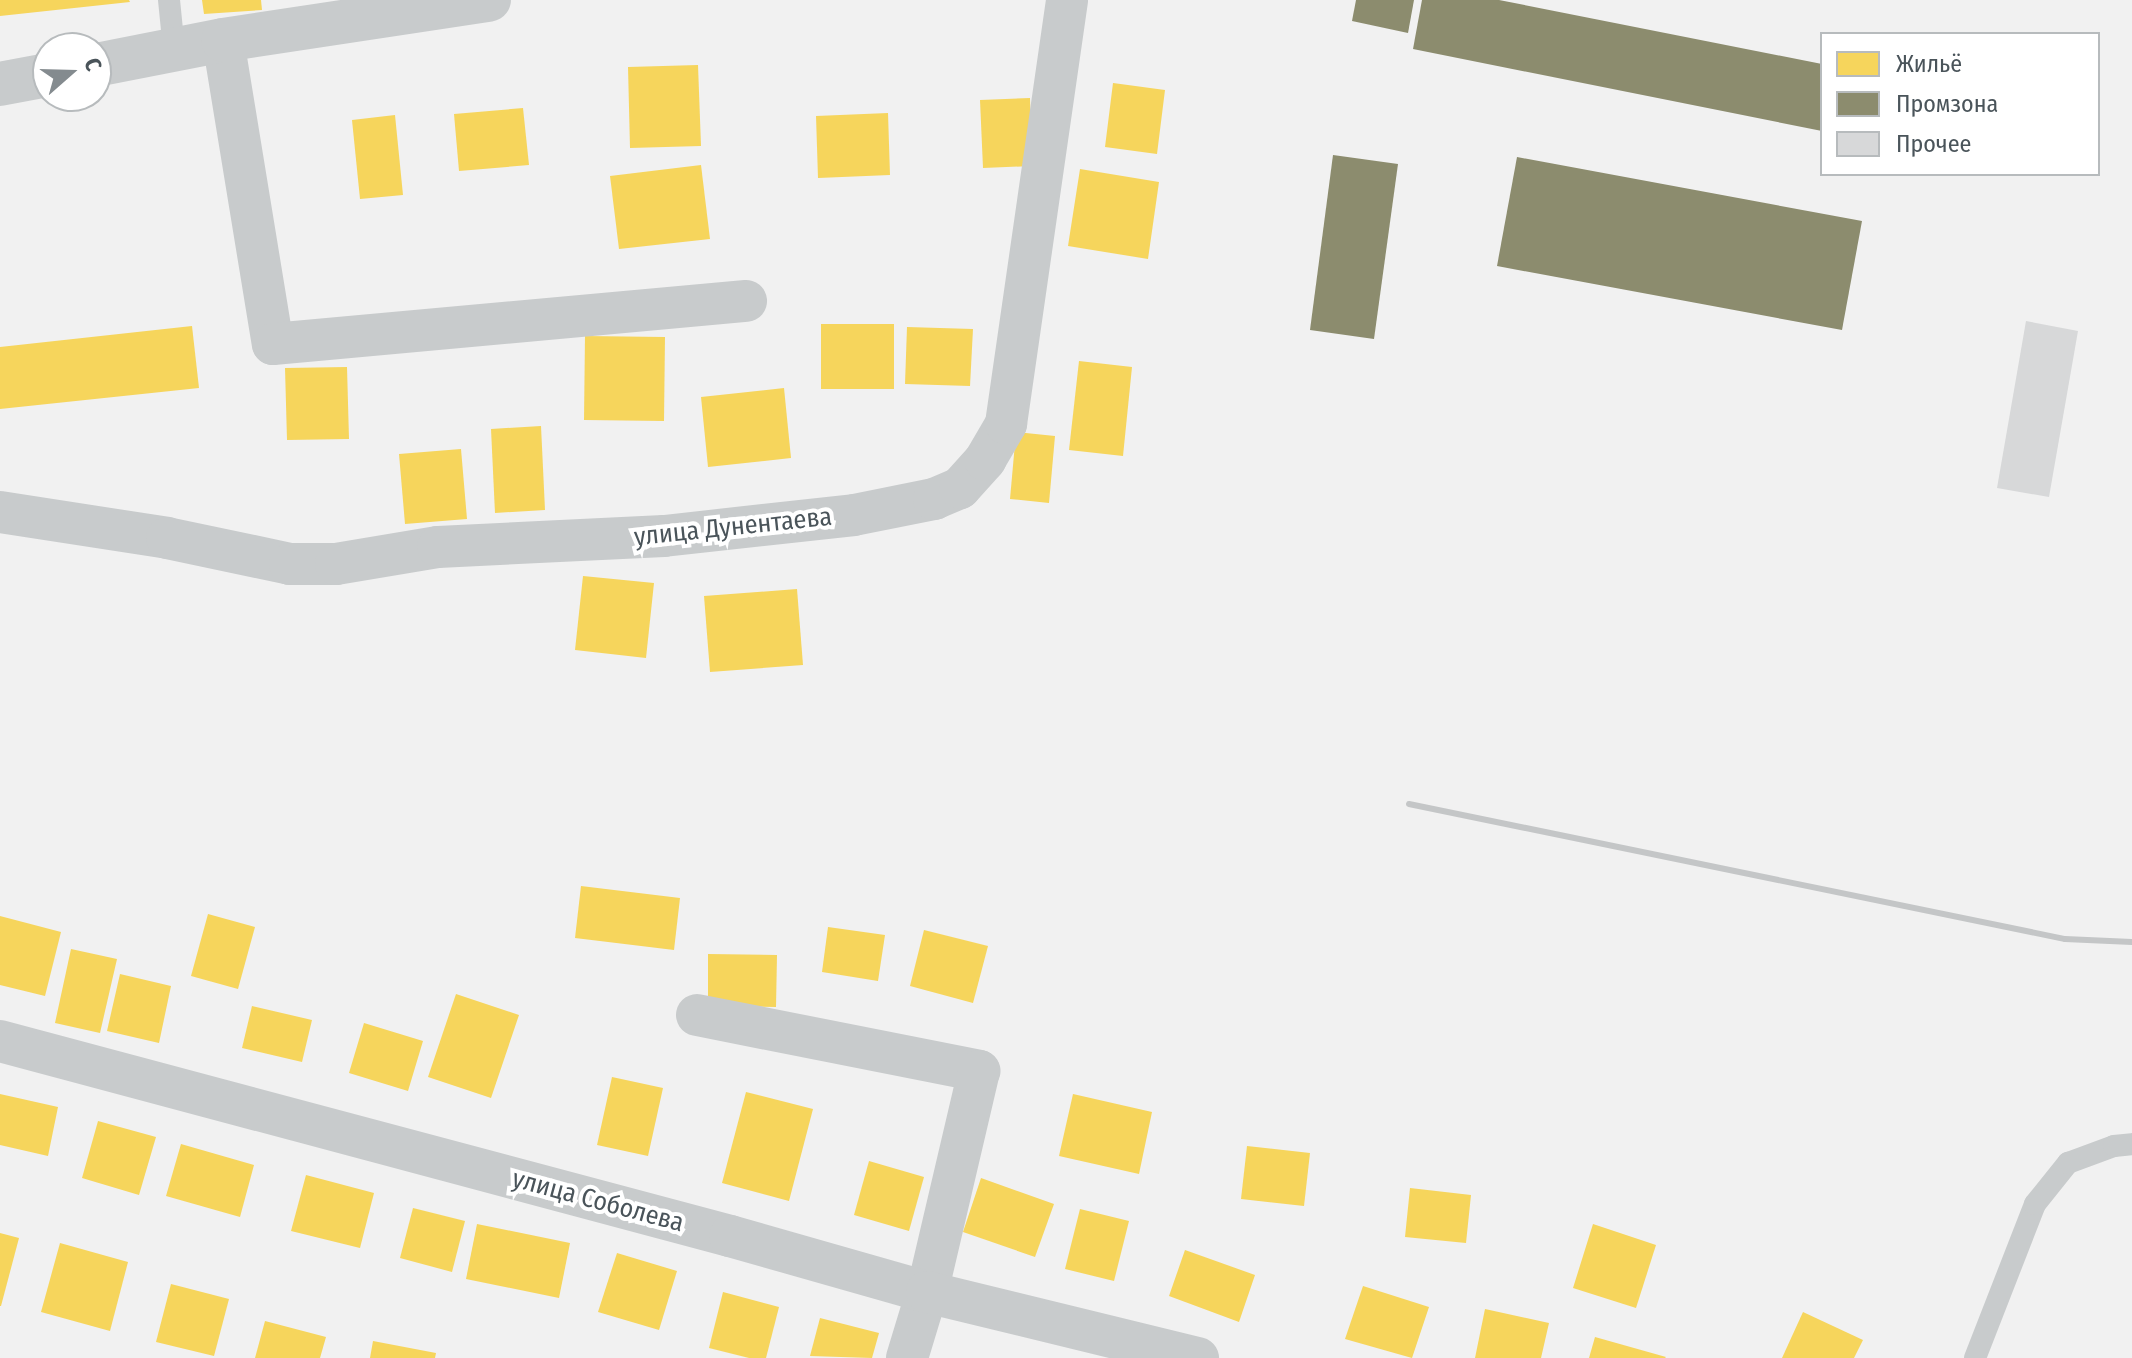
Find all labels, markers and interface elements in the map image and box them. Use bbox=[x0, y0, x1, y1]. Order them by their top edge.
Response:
north arrow bbox=[32, 32, 112, 112]
legend bbox=[1820, 32, 2100, 176]
text: Жильё bbox=[1896, 50, 1962, 78]
text: С bbox=[78, 54, 108, 74]
text: Промзона bbox=[1896, 90, 1998, 118]
text: Прочее bbox=[1896, 130, 1971, 158]
street label: улица Дунентаева bbox=[633, 501, 833, 553]
street label: улица Соболева bbox=[509, 1163, 687, 1239]

